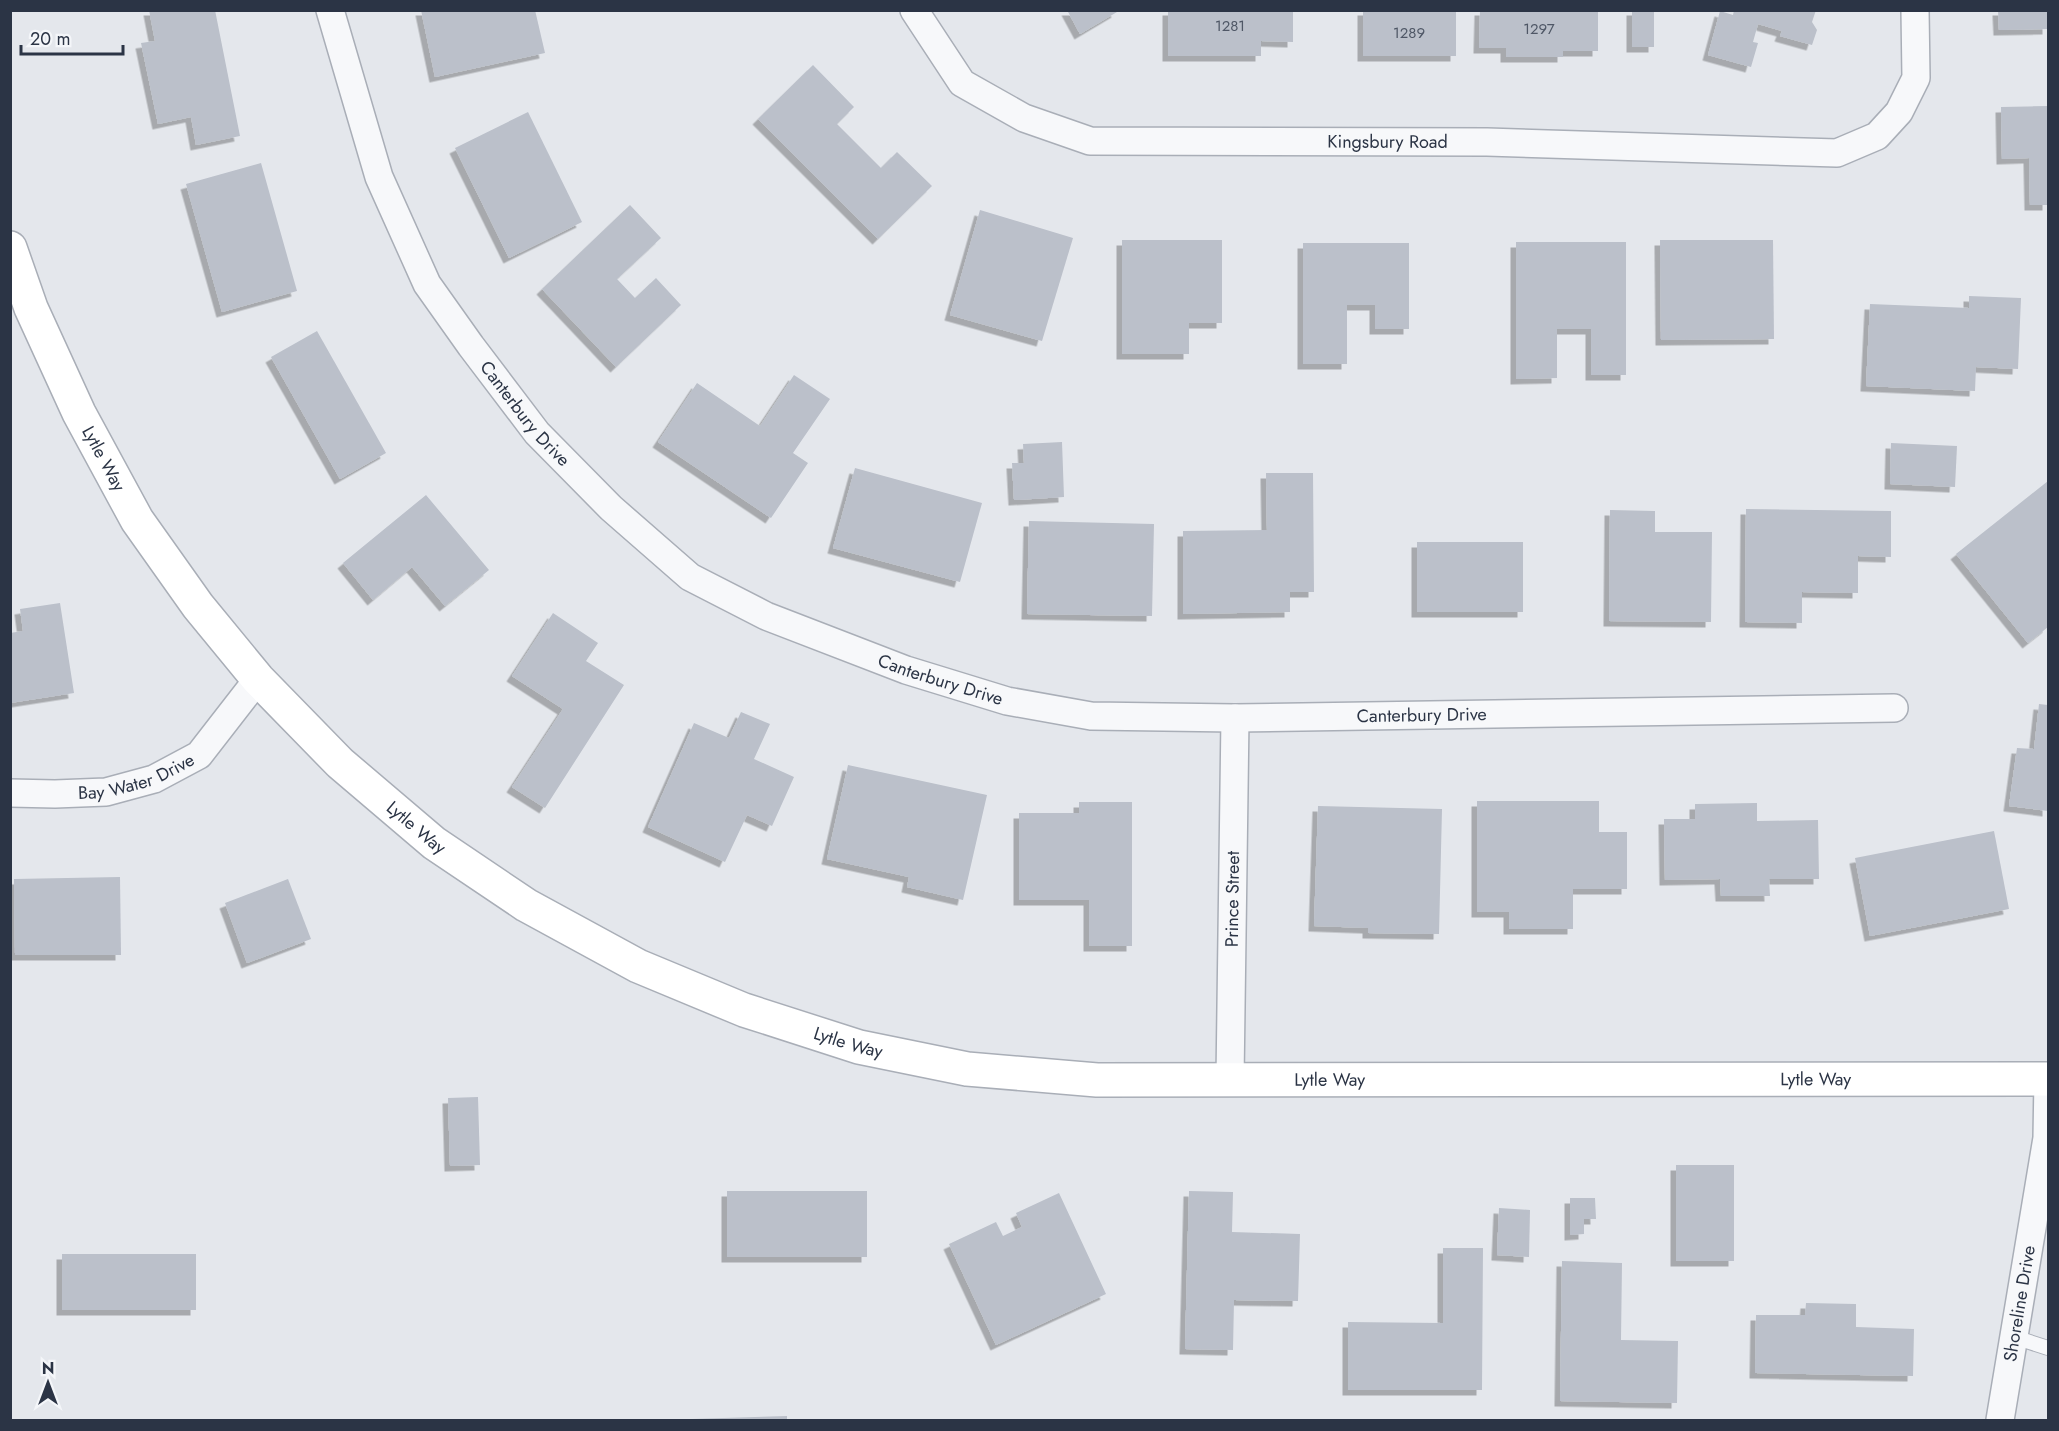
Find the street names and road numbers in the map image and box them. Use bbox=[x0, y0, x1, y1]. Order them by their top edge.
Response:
street label: Kingsbury Road bbox=[1327, 129, 1448, 155]
street label: Canterbury Drive bbox=[474, 355, 576, 472]
street label: Lytle Way bbox=[75, 421, 132, 496]
street label: Canterbury Drive bbox=[874, 647, 1006, 712]
street label: Canterbury Drive bbox=[1356, 701, 1487, 729]
street label: Bay Water Drive bbox=[78, 747, 199, 806]
street label: Lytle Way bbox=[381, 795, 451, 860]
street label: Prince Street bbox=[1219, 850, 1246, 947]
street label: Lytle Way bbox=[810, 1020, 885, 1065]
street label: Lytle Way bbox=[1780, 1066, 1851, 1092]
street label: Lytle Way bbox=[1294, 1067, 1365, 1093]
street label: Shoreline Drive bbox=[1997, 1244, 2042, 1364]

